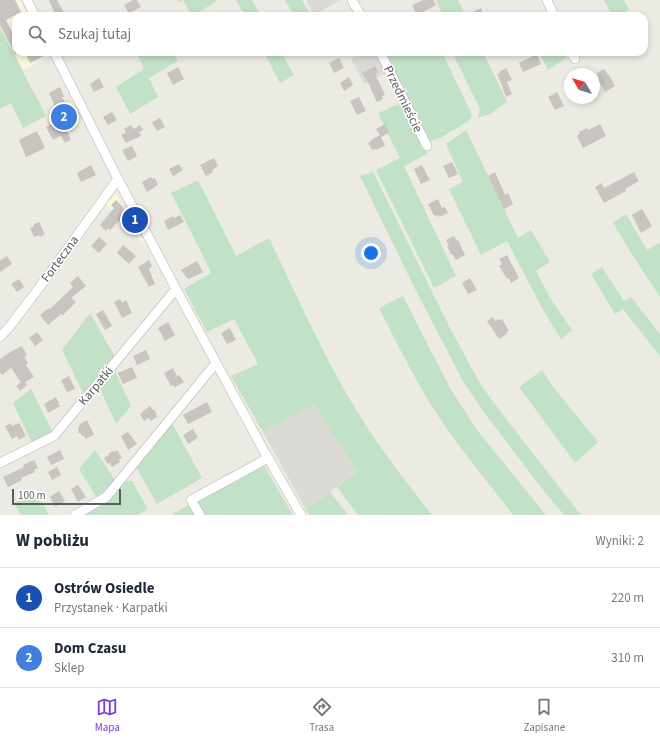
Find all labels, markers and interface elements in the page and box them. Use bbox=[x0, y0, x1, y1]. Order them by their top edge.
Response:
search box bbox=[12, 12, 648, 56]
icon: search bbox=[26, 23, 48, 45]
text: Szukaj tutaj bbox=[58, 24, 131, 45]
street label: Przedmieście bbox=[379, 63, 427, 135]
north arrow bbox=[564, 68, 600, 104]
pin: 2 bbox=[51, 102, 77, 132]
pin: 1 bbox=[122, 205, 148, 235]
street label: Forteczna bbox=[37, 232, 83, 286]
your location bbox=[361, 243, 381, 263]
street label: Karpatki bbox=[74, 363, 118, 409]
scale bar bbox=[12, 487, 121, 506]
text: 100 m bbox=[18, 488, 46, 503]
text: W pobliżu bbox=[16, 529, 89, 553]
text: Wyniki: 2 bbox=[595, 532, 644, 550]
text: Ostrów Osiedle bbox=[54, 578, 154, 599]
text: 1 bbox=[26, 589, 32, 607]
text: 220 m bbox=[611, 589, 644, 607]
text: Przystanek · Karpatki bbox=[54, 599, 168, 617]
text: Dom Czasu bbox=[54, 638, 126, 659]
text: 2 bbox=[26, 649, 32, 667]
text: 310 m bbox=[611, 649, 644, 667]
text: Sklep bbox=[54, 659, 84, 677]
tab: Mapa bbox=[95, 696, 120, 735]
tab: Trasa bbox=[309, 696, 334, 735]
tab: Zapisane bbox=[523, 696, 565, 735]

